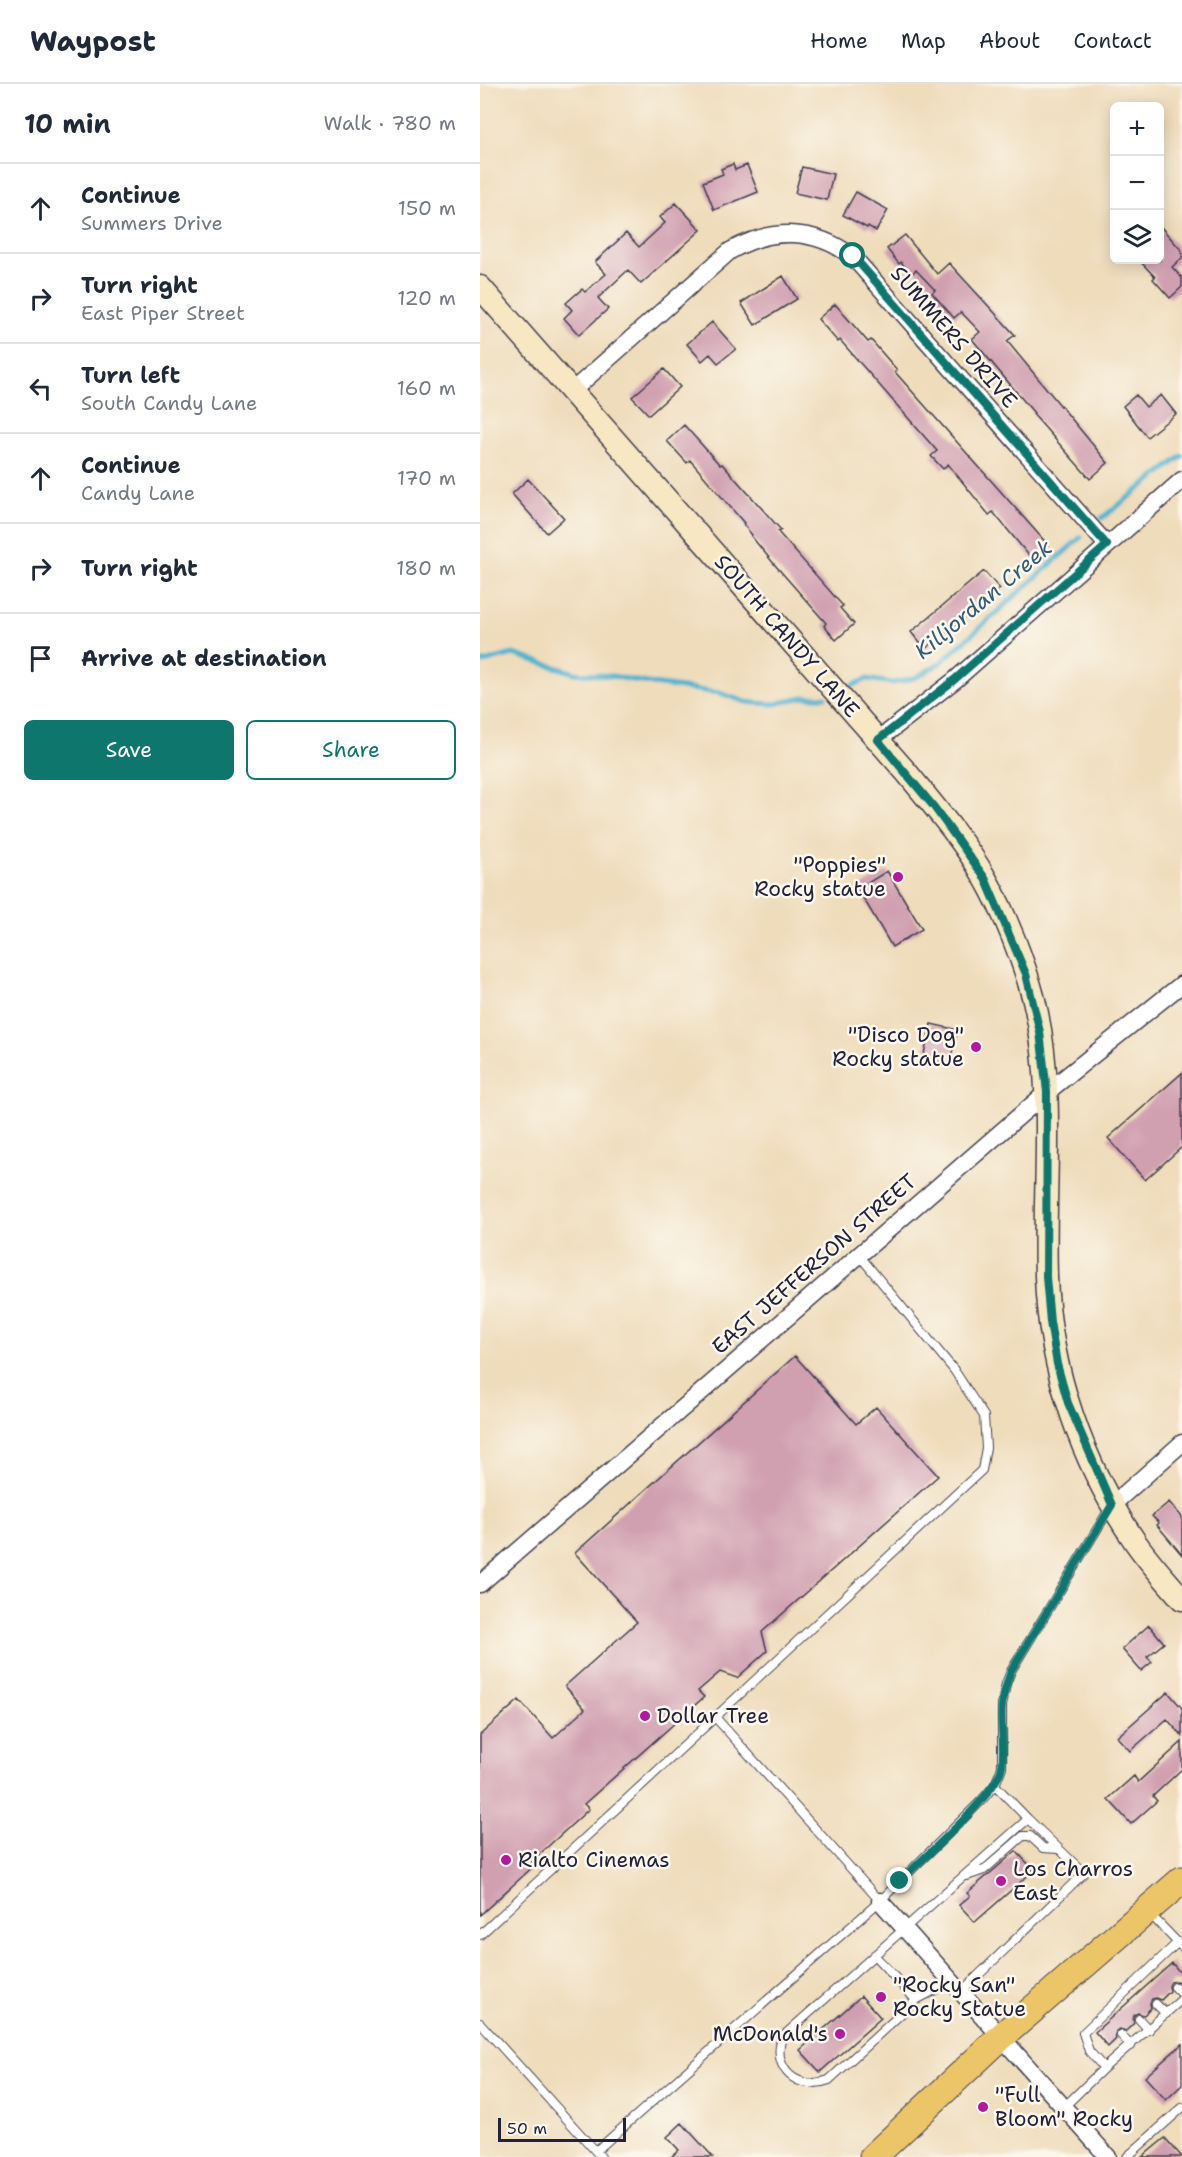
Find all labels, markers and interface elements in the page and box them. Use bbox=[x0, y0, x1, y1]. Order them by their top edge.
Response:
text: Waypost bbox=[30, 22, 156, 60]
text: Home bbox=[810, 27, 868, 55]
text: Map bbox=[901, 27, 946, 55]
text: About bbox=[979, 27, 1040, 55]
text: Contact bbox=[1073, 27, 1152, 55]
map controls bbox=[1110, 102, 1164, 264]
button: + bbox=[1110, 102, 1164, 156]
text: 10 min bbox=[24, 106, 111, 141]
text: Walk · 780 m bbox=[324, 110, 456, 136]
button: − bbox=[1110, 156, 1164, 210]
text: Continue bbox=[81, 181, 181, 210]
icon: ahead bbox=[24, 192, 57, 225]
text: 150 m bbox=[398, 195, 456, 221]
text: Summers Drive bbox=[81, 210, 223, 236]
button: layers bbox=[1110, 210, 1164, 264]
route start bbox=[839, 242, 865, 268]
street label: SUMMERS DRIVE bbox=[884, 260, 1024, 414]
text: Turn right bbox=[81, 271, 198, 300]
icon: right bbox=[24, 282, 57, 315]
text: 120 m bbox=[397, 285, 456, 311]
text: East Piper Street bbox=[81, 300, 245, 326]
text: Turn left bbox=[81, 361, 180, 390]
icon: left bbox=[24, 372, 57, 405]
text: 160 m bbox=[397, 375, 456, 401]
text: South Candy Lane bbox=[81, 390, 257, 416]
text: Continue bbox=[81, 451, 181, 480]
icon: ahead bbox=[24, 462, 57, 495]
text: 170 m bbox=[397, 465, 456, 491]
text: Candy Lane bbox=[81, 480, 195, 506]
water label: Killjordan Creek bbox=[908, 533, 1059, 666]
street label: SOUTH CANDY LANE bbox=[708, 548, 866, 724]
icon: right bbox=[24, 552, 57, 585]
text: Turn right bbox=[81, 554, 198, 583]
text: 180 m bbox=[396, 555, 456, 581]
icon: arrive bbox=[24, 642, 57, 675]
text: Arrive at destination bbox=[81, 644, 327, 673]
button: Save bbox=[24, 720, 234, 780]
button: Share bbox=[246, 720, 456, 780]
place label: "Poppies" Rocky statue bbox=[754, 851, 886, 903]
marker: "Poppies" Rocky statue bbox=[891, 870, 905, 884]
place label: "Disco Dog" Rocky statue bbox=[832, 1021, 964, 1073]
marker: "Disco Dog" Rocky statue bbox=[969, 1040, 983, 1054]
street label: EAST JEFFERSON STREET bbox=[706, 1167, 922, 1361]
place label: Dollar Tree bbox=[657, 1702, 769, 1730]
marker: Dollar Tree bbox=[638, 1709, 652, 1723]
place label: Rialto Cinemas bbox=[518, 1846, 670, 1874]
marker: Rialto Cinemas bbox=[499, 1853, 513, 1867]
place label: Los Charros East bbox=[1013, 1855, 1133, 1907]
route end bbox=[886, 1867, 912, 1893]
marker: Los Charros East bbox=[994, 1874, 1008, 1888]
place label: "Rocky San" Rocky Statue bbox=[893, 1971, 1026, 2023]
marker: "Rocky San" Rocky Statue bbox=[874, 1990, 888, 2004]
place label: McDonald's bbox=[713, 2020, 828, 2048]
marker: McDonald's bbox=[833, 2027, 847, 2041]
place label: "Full Bloom" Rocky bbox=[995, 2081, 1133, 2133]
marker: "Full Bloom" Rocky bbox=[976, 2100, 990, 2114]
scale bar bbox=[498, 2115, 626, 2142]
text: 50 m bbox=[507, 2118, 547, 2139]

